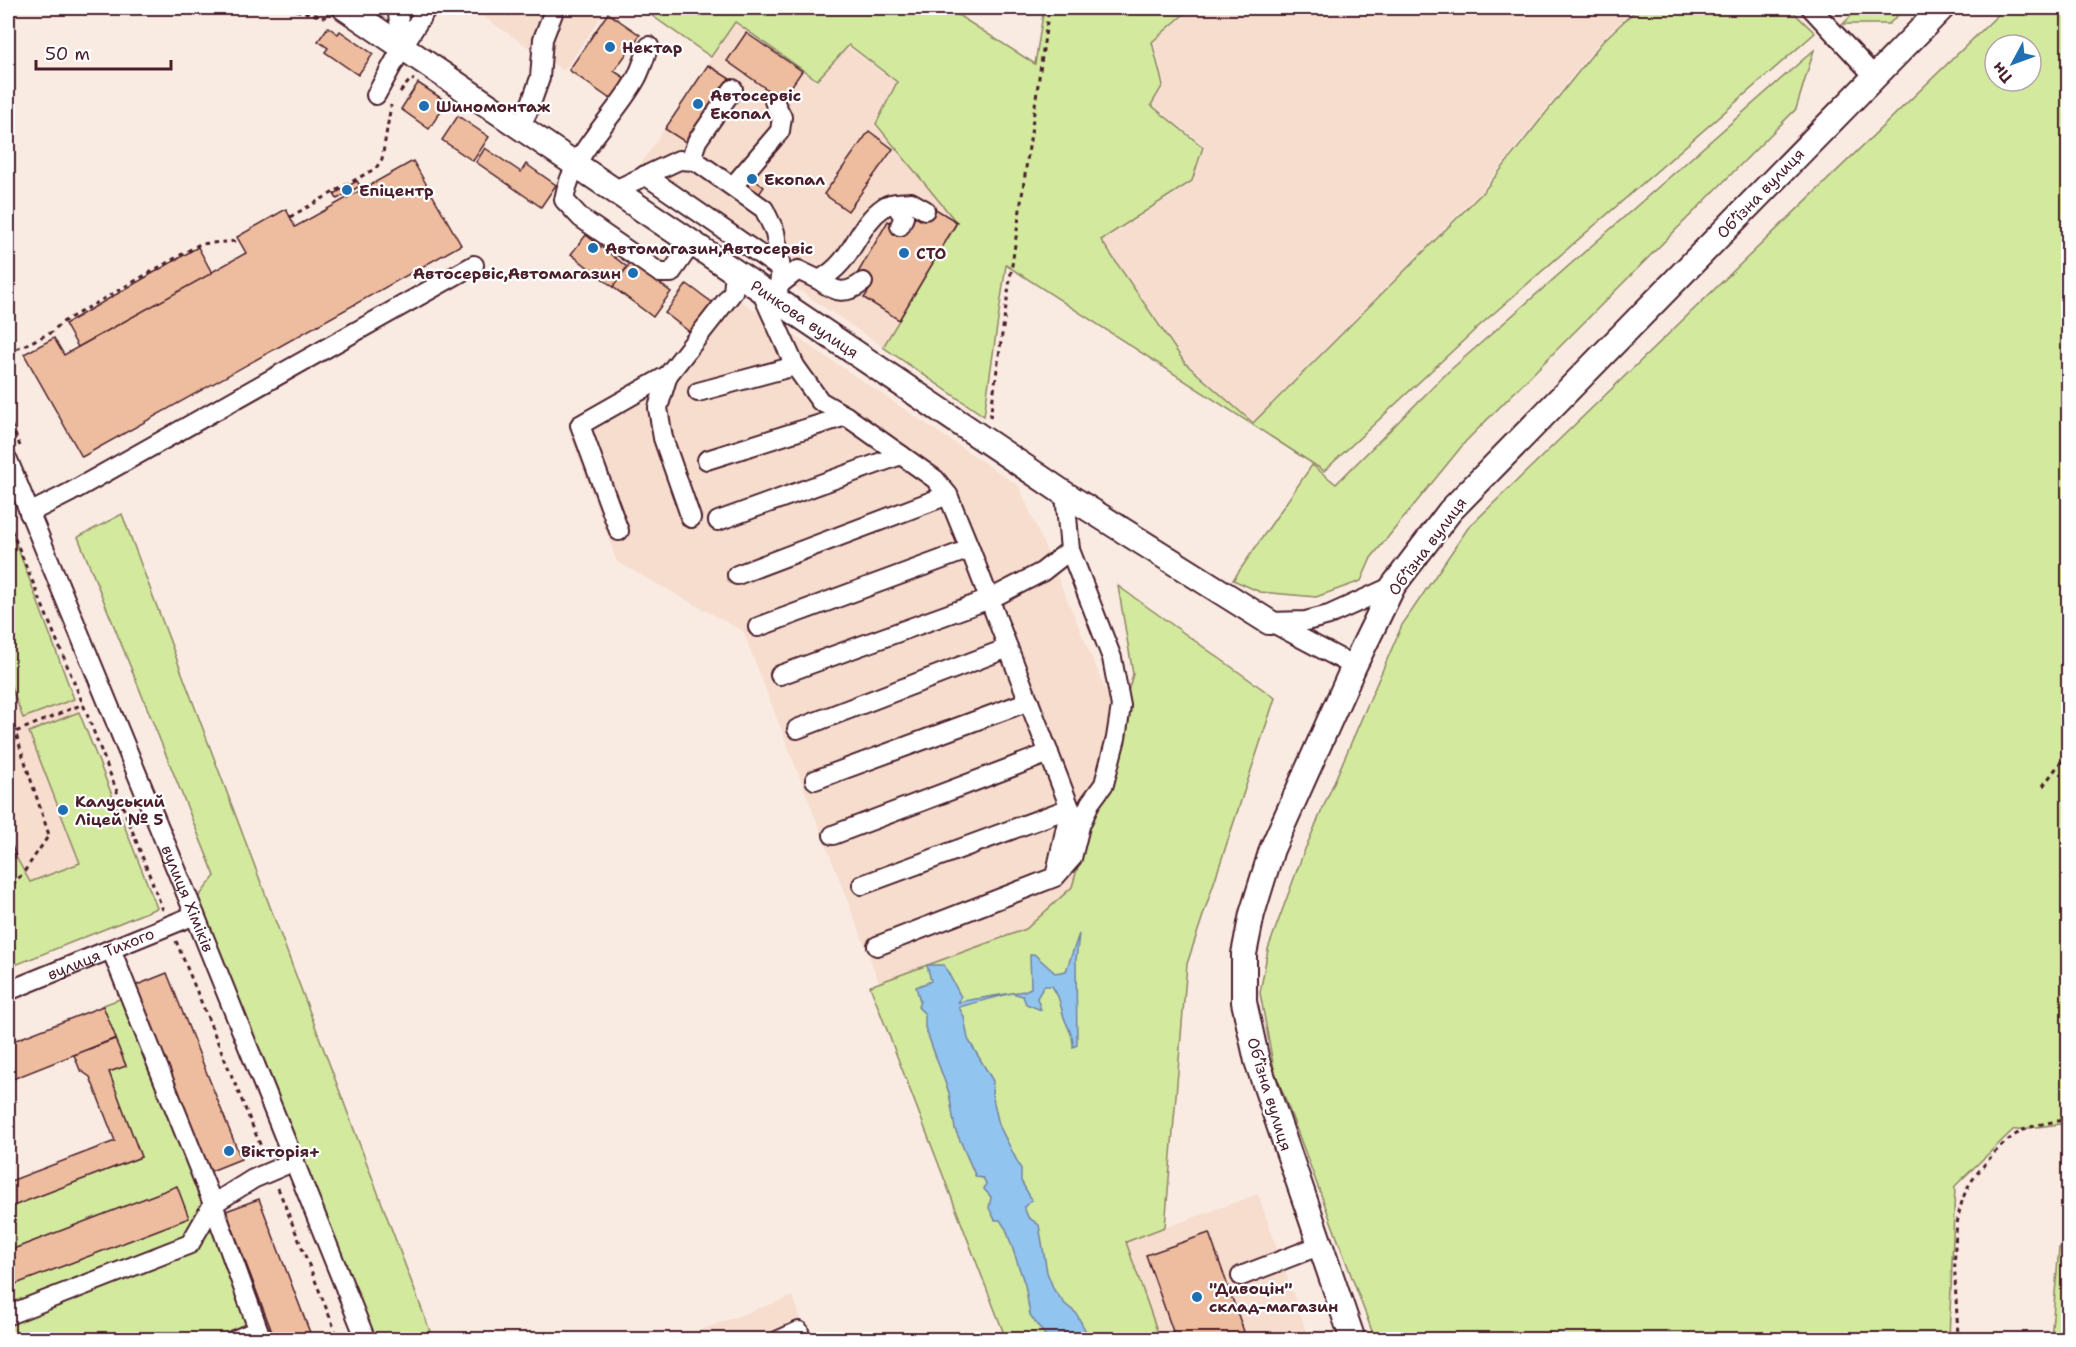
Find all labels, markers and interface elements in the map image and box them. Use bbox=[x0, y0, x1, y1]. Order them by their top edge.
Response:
scale bar bbox=[36, 33, 171, 71]
north arrow bbox=[1983, 33, 2043, 93]
place label: Нектар bbox=[622, 37, 683, 58]
marker: Нектар bbox=[603, 40, 617, 54]
text: 50 m bbox=[45, 42, 90, 66]
text: Пн bbox=[1987, 58, 2017, 87]
place label: Автосервіс Екопал bbox=[710, 85, 801, 124]
place label: Шиномонтаж bbox=[436, 96, 551, 117]
marker: Автосервіс Екопал bbox=[691, 97, 705, 111]
marker: Шиномонтаж bbox=[417, 99, 431, 113]
street label: Обʼїзна вулиця bbox=[1712, 144, 1809, 243]
place label: Екопал bbox=[764, 169, 825, 190]
marker: Екопал bbox=[745, 172, 759, 186]
place label: Епіцентр bbox=[359, 180, 434, 201]
marker: Епіцентр bbox=[340, 183, 354, 197]
place label: Автомагазин,Автосервіс bbox=[605, 238, 813, 259]
marker: Автомагазин,Автосервіс bbox=[586, 241, 600, 255]
place label: СТО bbox=[916, 243, 947, 264]
marker: СТО bbox=[897, 246, 911, 260]
place label: Автосервіс,Автомагазин bbox=[413, 263, 621, 284]
marker: Автосервіс,Автомагазин bbox=[626, 266, 640, 280]
street label: Ринкова вулиця bbox=[746, 275, 863, 363]
street label: Обʼїзна вулиця bbox=[1384, 493, 1471, 600]
place label: Калуський Ліцей № 5 bbox=[75, 791, 165, 830]
marker: Калуський Ліцей № 5 bbox=[56, 803, 70, 817]
street label: вулиця Хіміків bbox=[156, 842, 219, 955]
street label: вулиця Тихого bbox=[44, 923, 157, 985]
street label: Обʼїзна вулиця bbox=[1242, 1035, 1297, 1154]
place label: Вікторія+ bbox=[241, 1141, 320, 1162]
marker: Вікторія+ bbox=[222, 1144, 236, 1158]
place label: "Дивоцін" склад-магазин bbox=[1209, 1278, 1338, 1317]
marker: "Дивоцін" склад-магазин bbox=[1190, 1290, 1204, 1304]

